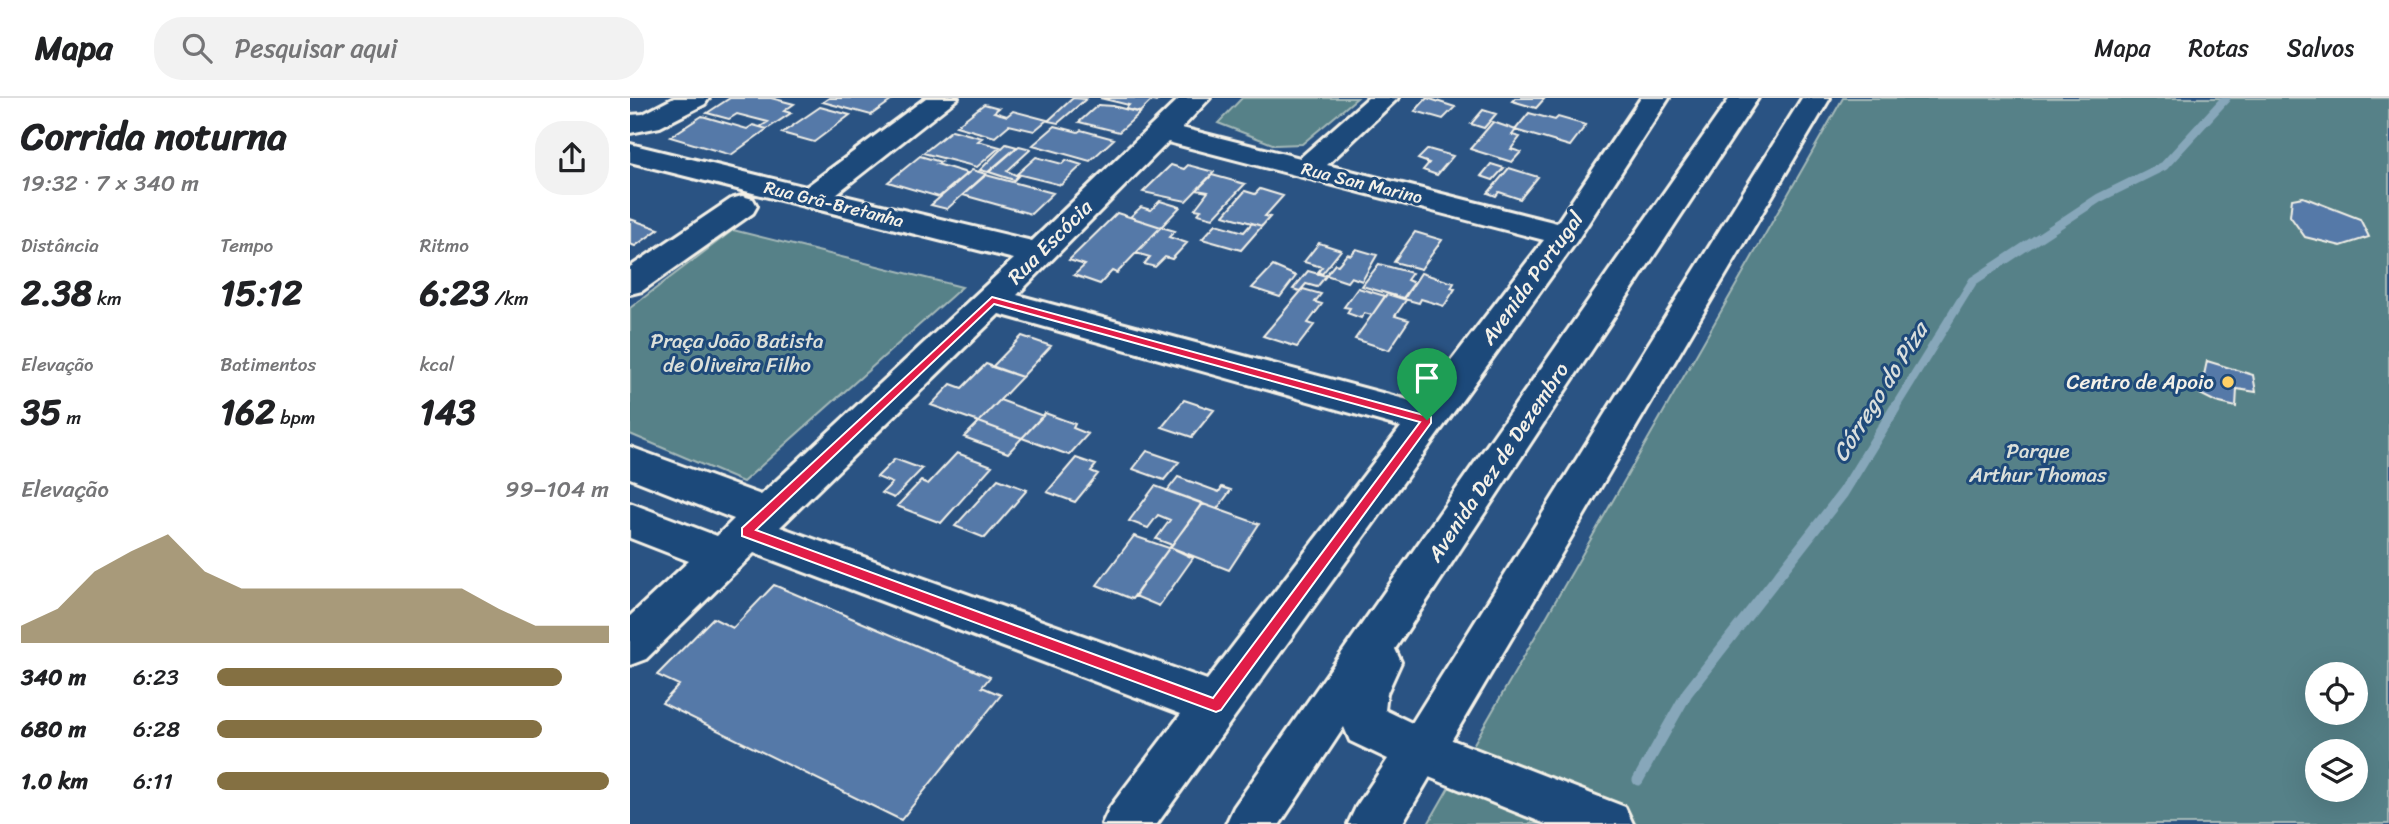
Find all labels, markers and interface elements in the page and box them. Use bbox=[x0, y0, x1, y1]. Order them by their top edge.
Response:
search box bbox=[154, 17, 644, 80]
text: Mapa bbox=[35, 19, 112, 77]
text: Pesquisar aqui bbox=[234, 25, 397, 71]
text: Mapa bbox=[2094, 27, 2151, 69]
text: Rotas bbox=[2189, 27, 2249, 69]
text: Salvos bbox=[2287, 27, 2354, 69]
icon: search bbox=[178, 29, 216, 67]
text: Corrida noturna bbox=[21, 103, 287, 170]
button: share bbox=[535, 121, 609, 195]
street label: Rua San Marino bbox=[1298, 153, 1426, 213]
text: 19:32 · 7 × 340 m bbox=[21, 163, 199, 204]
street label: Rua Grã-Bretanha bbox=[761, 171, 907, 237]
street label: Rua Escócia bbox=[998, 190, 1102, 294]
street label: Avenida Portugal bbox=[1470, 202, 1594, 354]
text: Distância bbox=[21, 229, 99, 262]
text: Tempo bbox=[220, 229, 273, 262]
text: Ritmo bbox=[420, 229, 469, 262]
text: 2.38 bbox=[21, 262, 92, 324]
text: 15:12 bbox=[220, 262, 303, 324]
text: 6:23 bbox=[420, 262, 490, 324]
text: km bbox=[92, 282, 122, 315]
text: /km bbox=[490, 282, 529, 315]
water label: Córrego do Piza bbox=[1821, 311, 1941, 470]
park label: Praça João Batista de Oliveira Filho bbox=[651, 322, 824, 384]
text: Elevação bbox=[21, 348, 94, 381]
text: Batimentos bbox=[220, 348, 316, 381]
text: kcal bbox=[420, 348, 454, 381]
pin bbox=[1397, 348, 1457, 420]
street label: Avenida Dez de Dezembro bbox=[1416, 354, 1580, 571]
icon: arrive bbox=[1408, 359, 1446, 397]
place label: Centro de Apoio bbox=[2066, 363, 2214, 401]
marker: Centro de Apoio bbox=[2220, 374, 2236, 390]
text: 35 bbox=[21, 381, 62, 443]
text: 162 bbox=[220, 381, 275, 443]
text: 143 bbox=[420, 381, 476, 443]
text: m bbox=[62, 401, 81, 434]
text: bpm bbox=[275, 401, 315, 434]
park label: Parque Arthur Thomas bbox=[1968, 432, 2107, 494]
text: Elevação bbox=[21, 469, 109, 510]
text: 99–104 m bbox=[505, 469, 609, 510]
text: 340 m bbox=[21, 657, 86, 698]
text: 6:23 bbox=[133, 657, 179, 698]
map controls bbox=[2305, 662, 2368, 802]
button: locate bbox=[2305, 662, 2368, 725]
text: 680 m bbox=[21, 709, 86, 750]
text: 6:28 bbox=[133, 709, 180, 750]
button: layers bbox=[2305, 739, 2368, 802]
text: 1.0 km bbox=[21, 761, 88, 802]
text: 6:11 bbox=[133, 761, 173, 802]

